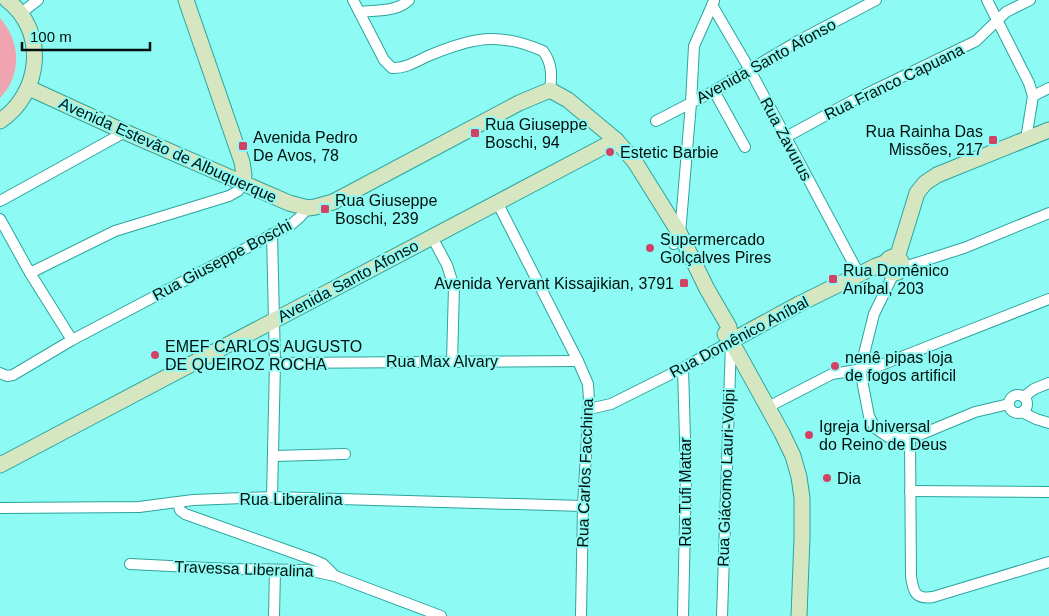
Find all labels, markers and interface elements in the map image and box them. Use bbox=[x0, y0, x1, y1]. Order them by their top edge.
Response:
street label: Avenida Santo Afonso bbox=[693, 15, 839, 107]
scale bar bbox=[22, 20, 150, 52]
text: 100 m bbox=[30, 28, 72, 45]
street label: Rua Franco Capuana bbox=[822, 41, 967, 123]
street label: Avenida Estevão de Albuquerque bbox=[57, 94, 279, 206]
street label: Rua Zavurus bbox=[757, 95, 815, 183]
place label: Rua Giuseppe Boschi, 94 bbox=[485, 116, 587, 151]
place label: Rua Rainha Das Missões, 217 bbox=[866, 123, 983, 158]
marker: Rua Giuseppe Boschi, 94 bbox=[469, 127, 481, 139]
place label: Avenida Pedro De Avos, 78 bbox=[253, 129, 358, 164]
marker: Rua Rainha Das Missões, 217 bbox=[987, 134, 999, 146]
marker: Avenida Pedro De Avos, 78 bbox=[237, 140, 249, 152]
place label: Estetic Barbie bbox=[620, 144, 719, 161]
marker: Estetic Barbie bbox=[604, 146, 616, 158]
place label: Rua Giuseppe Boschi, 239 bbox=[335, 192, 437, 227]
marker: Rua Giuseppe Boschi, 239 bbox=[319, 203, 331, 215]
street label: Rua Giuseppe Boschi bbox=[150, 216, 294, 304]
place label: Supermercado Golçalves Pires bbox=[660, 231, 771, 266]
street label: Avenida Santo Afonso bbox=[275, 237, 421, 325]
marker: Supermercado Golçalves Pires bbox=[644, 242, 656, 254]
place label: Rua Domênico Aníbal, 203 bbox=[843, 262, 949, 297]
marker: Rua Domênico Aníbal, 203 bbox=[827, 273, 839, 285]
place label: Avenida Yervant Kissajikian, 3791 bbox=[434, 275, 674, 292]
marker: Avenida Yervant Kissajikian, 3791 bbox=[678, 277, 690, 289]
street label: Rua Domênico Aníbal bbox=[667, 293, 811, 381]
place label: EMEF CARLOS AUGUSTO DE QUEIROZ ROCHA bbox=[165, 338, 362, 373]
marker: EMEF CARLOS AUGUSTO DE QUEIROZ ROCHA bbox=[149, 349, 161, 361]
place label: nenê pipas loja de fogos artificil bbox=[845, 349, 956, 384]
street label: Rua Max Alvary bbox=[386, 353, 498, 370]
marker: nenê pipas loja de fogos artificil bbox=[829, 360, 841, 372]
street label: Rua Giácomo Lauri-Volpi bbox=[714, 389, 738, 567]
street label: Rua Carlos Facchina bbox=[574, 398, 596, 548]
place label: Igreja Universal do Reino de Deus bbox=[819, 418, 947, 453]
marker: Igreja Universal do Reino de Deus bbox=[803, 429, 815, 441]
street label: Rua Tufi Mattar bbox=[677, 437, 694, 547]
place label: Dia bbox=[837, 470, 861, 487]
marker: Dia bbox=[821, 472, 833, 484]
street label: Rua Liberalina bbox=[239, 491, 343, 508]
street label: Travessa Liberalina bbox=[174, 558, 314, 580]

